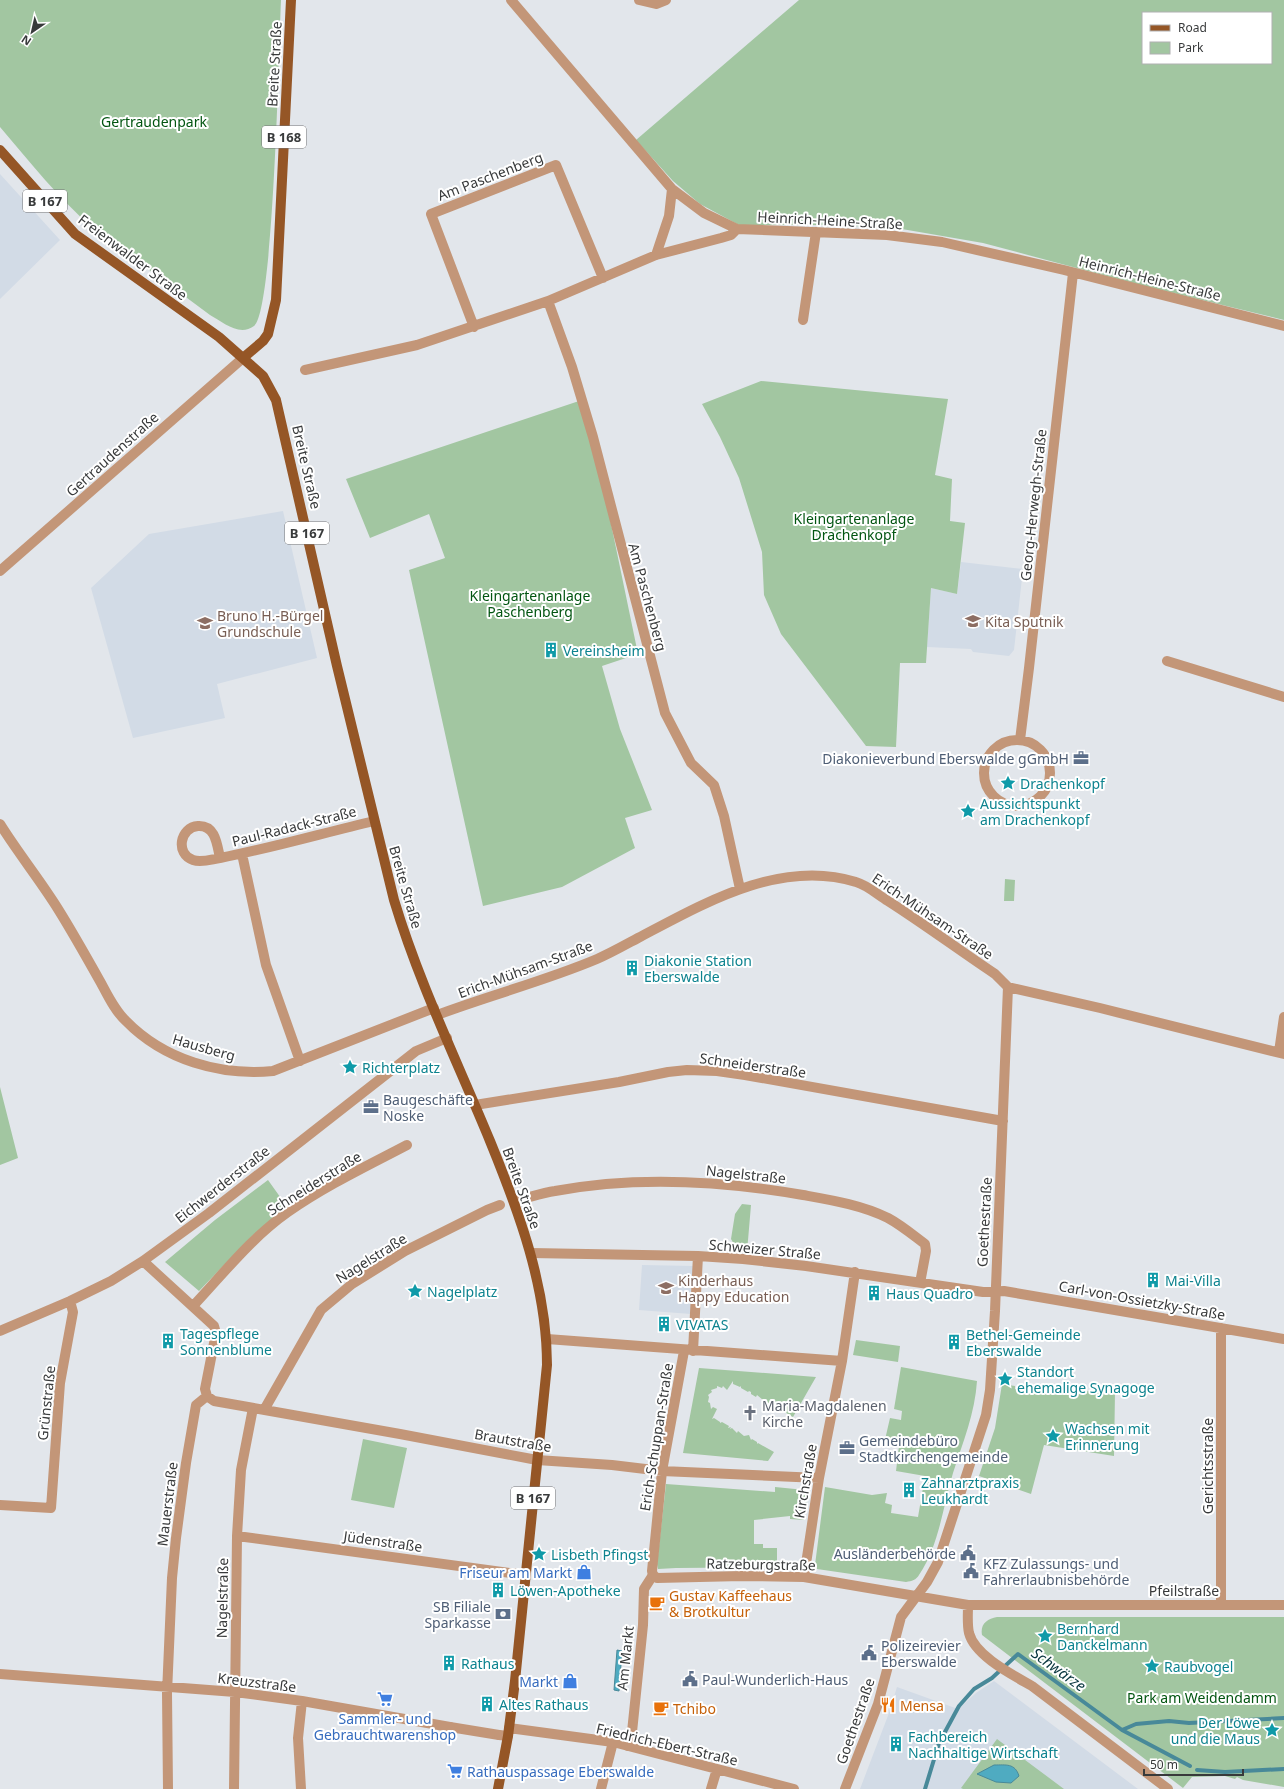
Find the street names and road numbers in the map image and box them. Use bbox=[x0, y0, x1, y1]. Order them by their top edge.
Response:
street label: Breite Straße bbox=[262, 21, 286, 107]
road number: B 168 bbox=[262, 126, 306, 148]
street label: Am Paschenberg bbox=[435, 147, 545, 205]
road number: B 167 bbox=[23, 190, 67, 212]
street label: Heinrich-Heine-Straße bbox=[757, 207, 903, 233]
street label: Freienwalder Straße bbox=[75, 210, 192, 304]
street label: Heinrich-Heine-Straße bbox=[1077, 251, 1223, 305]
street label: Gertraudenstraße bbox=[62, 407, 162, 501]
street label: Breite Straße bbox=[288, 423, 326, 511]
street label: Georg-Herwegh-Straße bbox=[1016, 428, 1050, 582]
road number: B 167 bbox=[285, 522, 329, 544]
street label: Am Paschenberg bbox=[624, 541, 672, 653]
street label: Paul-Radack-Straße bbox=[230, 801, 358, 851]
street label: Breite Straße bbox=[385, 843, 427, 931]
street label: Erich-Mühsam-Straße bbox=[869, 868, 997, 964]
street label: Erich-Mühsam-Straße bbox=[455, 936, 595, 1002]
street label: Hausberg bbox=[170, 1029, 238, 1065]
street label: Schneiderstraße bbox=[699, 1048, 808, 1082]
street label: Eichwerderstraße bbox=[171, 1141, 273, 1227]
street label: Breite Straße bbox=[498, 1145, 546, 1232]
street label: Schneiderstraße bbox=[263, 1146, 365, 1220]
street label: Nagelstraße bbox=[705, 1160, 787, 1188]
street label: Goethestraße bbox=[972, 1176, 996, 1267]
street label: Nagelstraße bbox=[332, 1229, 410, 1287]
street label: Schweizer Straße bbox=[708, 1235, 822, 1263]
street label: Carl-von-Ossietzky-Straße bbox=[1057, 1276, 1227, 1324]
street label: Erich-Schuppan-Straße bbox=[635, 1361, 677, 1512]
street label: Grünstraße bbox=[33, 1365, 59, 1441]
street label: Gerichtsstraße bbox=[1198, 1418, 1217, 1514]
street label: Brautstraße bbox=[473, 1424, 553, 1456]
street label: Kirchstraße bbox=[789, 1442, 821, 1520]
street label: Mauerstraße bbox=[152, 1461, 182, 1547]
road number: B 167 bbox=[511, 1487, 555, 1509]
street label: Jüdenstraße bbox=[340, 1526, 424, 1556]
street label: Ratzeburgstraße bbox=[706, 1554, 816, 1574]
street label: Nagelstraße bbox=[212, 1558, 232, 1638]
street label: Pfeilstraße bbox=[1149, 1581, 1219, 1600]
street label: Am Markt bbox=[612, 1625, 638, 1691]
street label: Kreuzstraße bbox=[217, 1668, 298, 1696]
street label: Goethestraße bbox=[831, 1675, 879, 1767]
street label: Friedrich-Ebert-Straße bbox=[594, 1718, 740, 1770]

